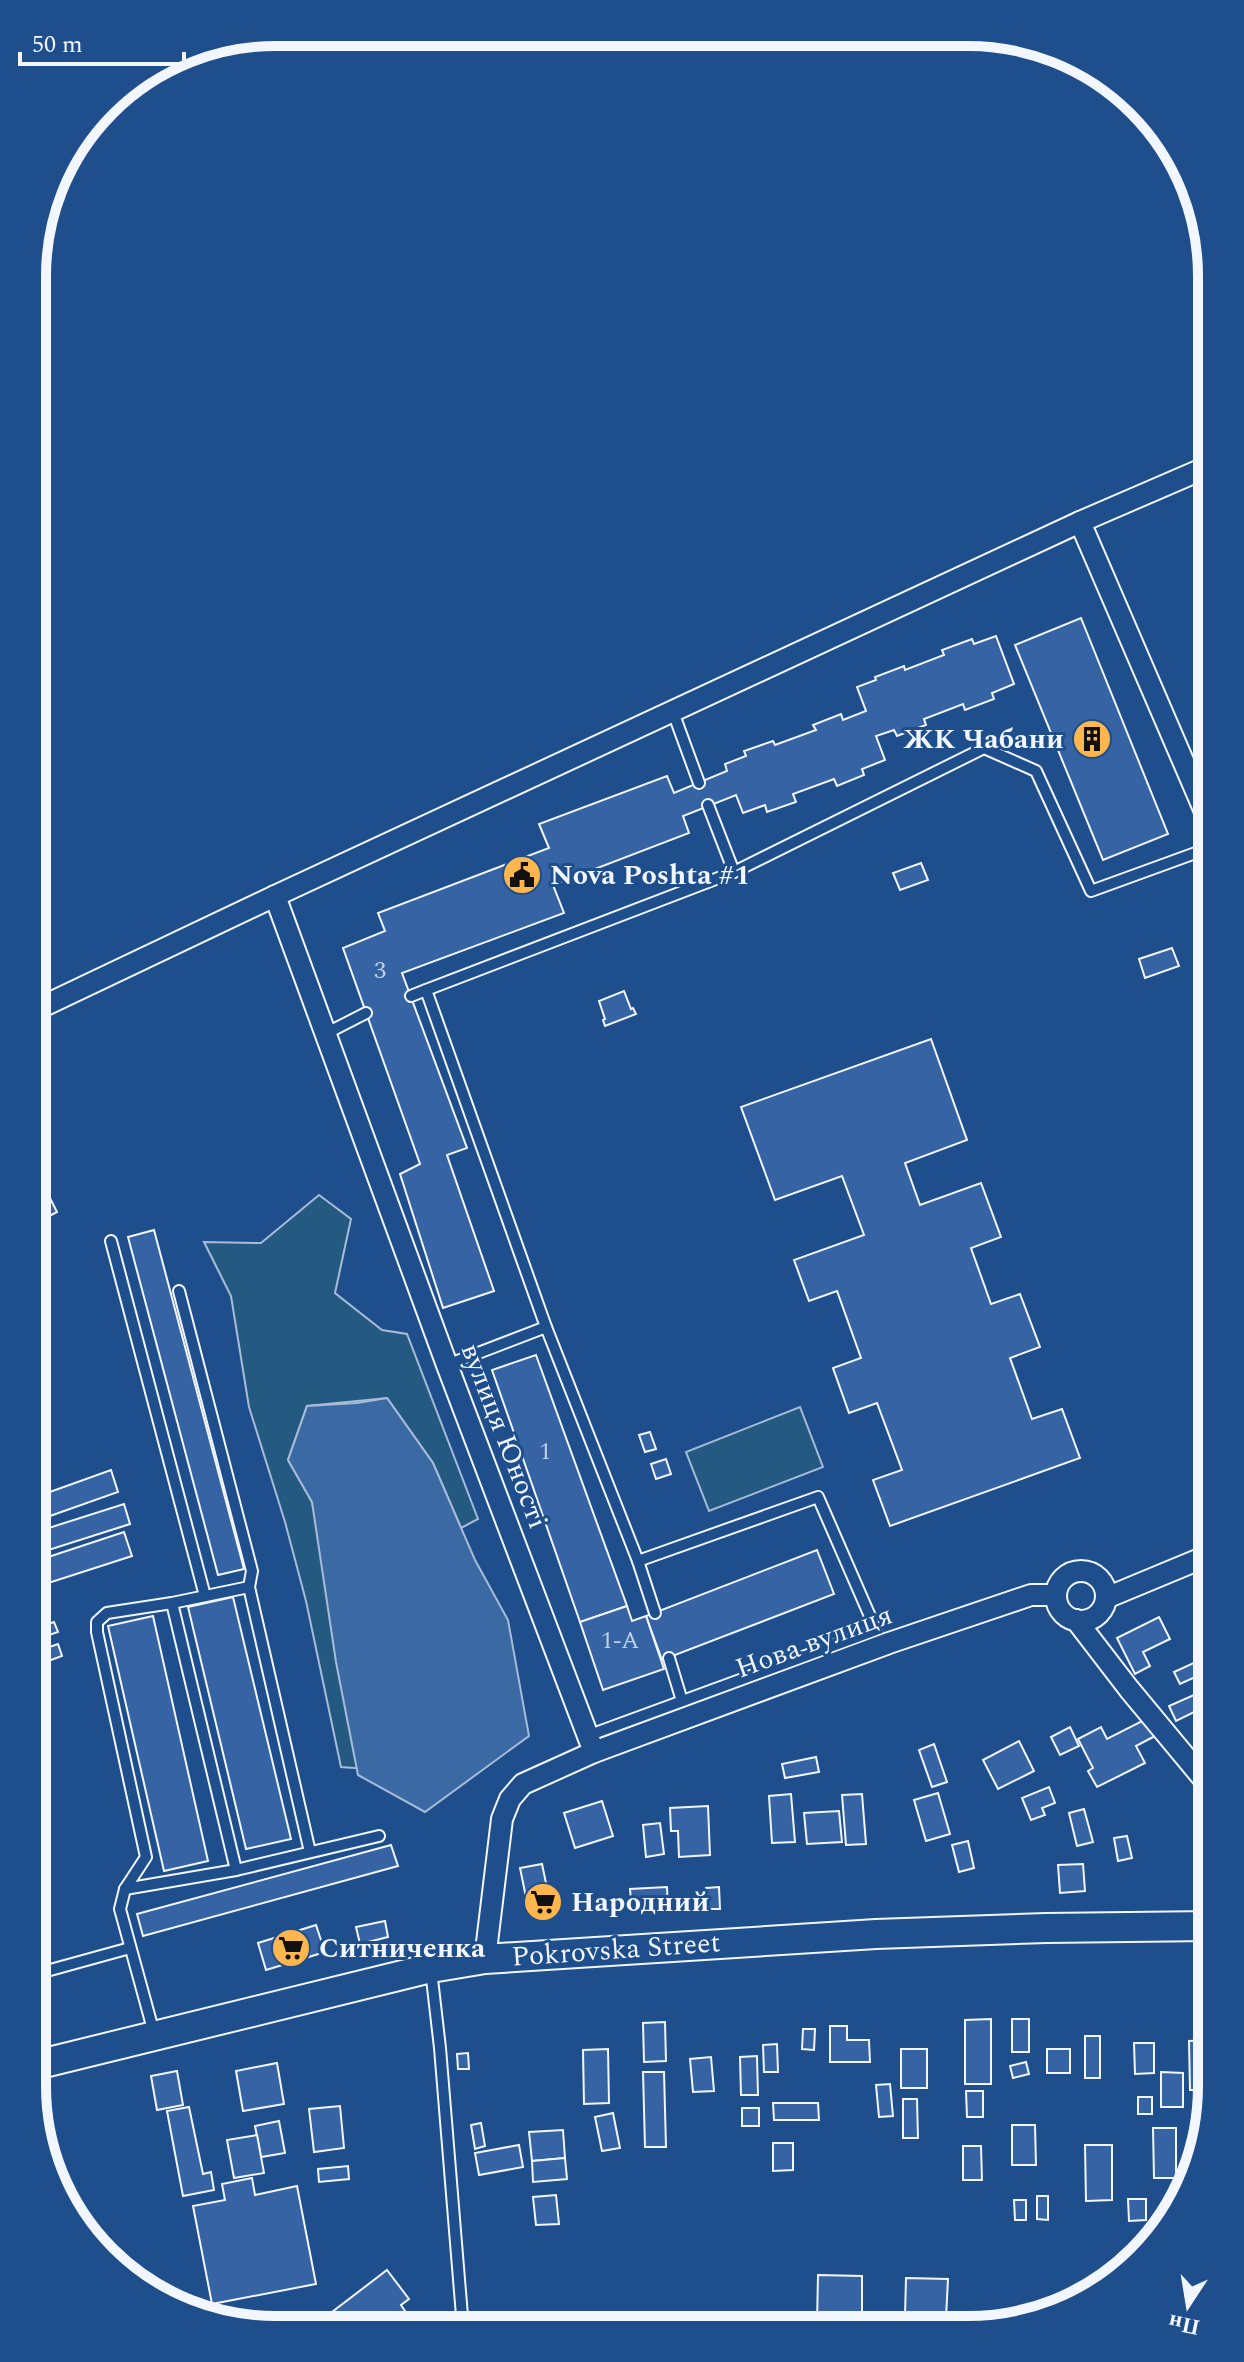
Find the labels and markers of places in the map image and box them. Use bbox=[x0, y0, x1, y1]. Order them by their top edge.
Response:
place label: ЖК Чабани bbox=[903, 718, 1064, 761]
building icon: ЖК Чабани bbox=[1071, 718, 1113, 760]
public building icon: Nova Poshta #1 bbox=[501, 854, 543, 896]
place label: Nova Poshta #1 bbox=[550, 854, 750, 897]
supermarket icon: Народний bbox=[522, 1881, 564, 1923]
place label: Народний bbox=[571, 1881, 709, 1924]
supermarket icon: Ситниченка bbox=[270, 1927, 312, 1969]
place label: Ситниченка bbox=[319, 1927, 486, 1970]

